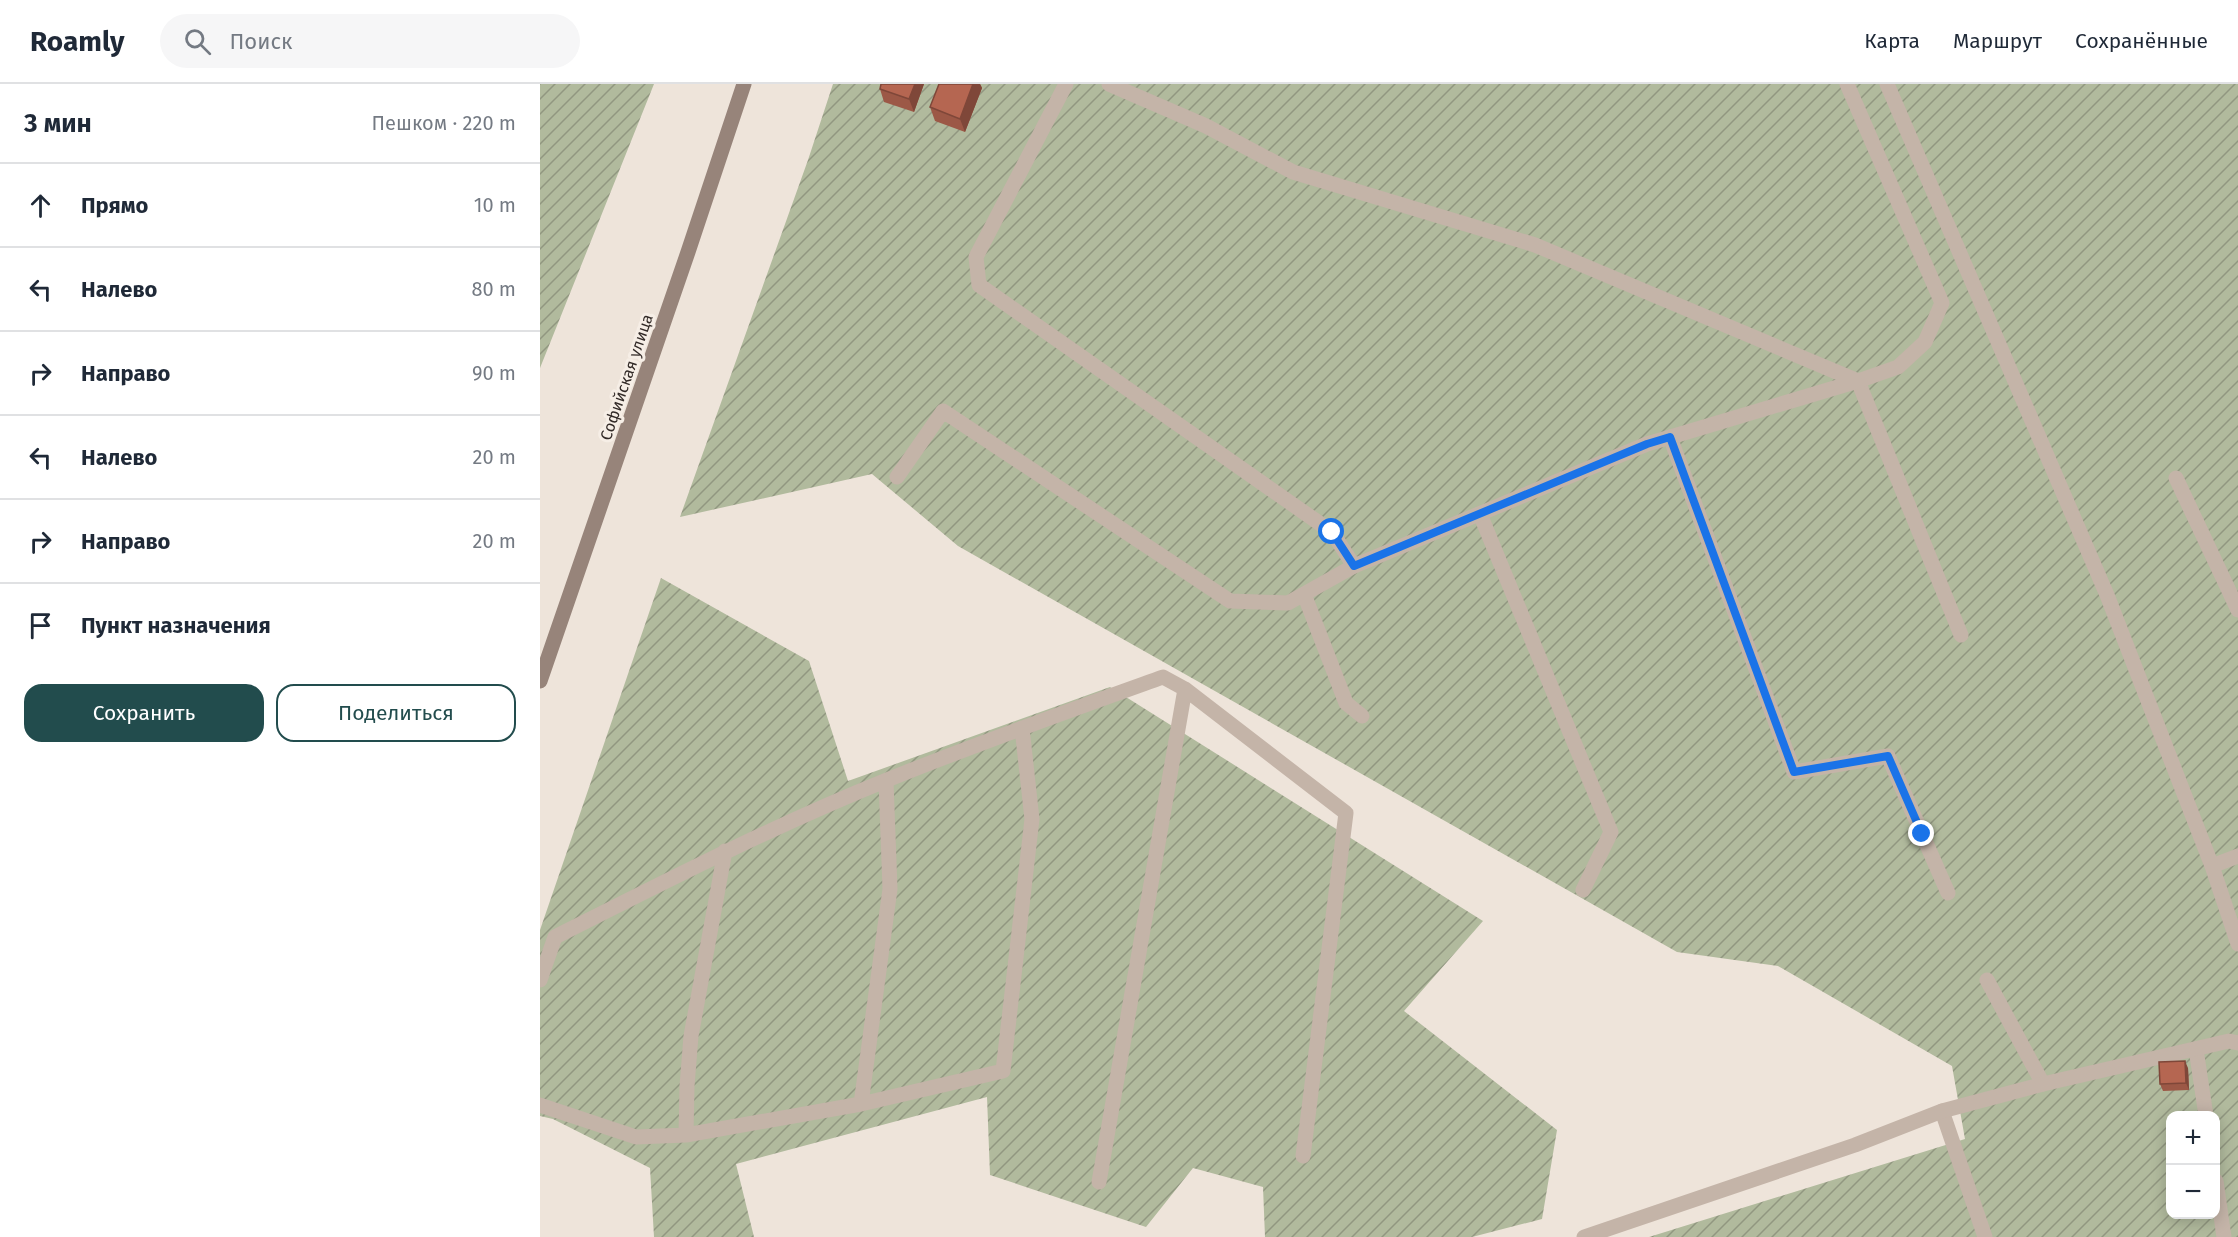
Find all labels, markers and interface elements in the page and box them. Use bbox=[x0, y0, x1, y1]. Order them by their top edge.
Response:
search box bbox=[160, 14, 580, 68]
text: Roamly bbox=[30, 25, 124, 58]
icon: search bbox=[181, 25, 214, 58]
text: Поиск bbox=[229, 28, 292, 55]
text: Карта bbox=[1864, 28, 1920, 54]
text: Маршрут bbox=[1953, 28, 2042, 54]
text: Сохранённые bbox=[2075, 28, 2208, 54]
text: 3 мин bbox=[24, 108, 92, 139]
text: Пешком · 220 m bbox=[372, 111, 516, 135]
icon: ahead bbox=[24, 189, 57, 222]
text: Прямо bbox=[81, 192, 148, 219]
text: 10 m bbox=[474, 193, 516, 217]
icon: left bbox=[24, 273, 57, 306]
text: Налево bbox=[81, 276, 157, 303]
text: 80 m bbox=[471, 277, 516, 301]
street label: Софийская улица bbox=[596, 312, 657, 443]
icon: right bbox=[24, 357, 57, 390]
text: Направо bbox=[81, 360, 170, 387]
text: 90 m bbox=[472, 361, 516, 385]
icon: left bbox=[24, 441, 57, 474]
text: Налево bbox=[81, 444, 157, 471]
text: 20 m bbox=[473, 445, 516, 469]
route start bbox=[1318, 518, 1344, 544]
icon: right bbox=[24, 525, 57, 558]
text: Направо bbox=[81, 528, 170, 555]
text: 20 m bbox=[473, 529, 516, 553]
icon: arrive bbox=[24, 609, 57, 642]
text: Пункт назначения bbox=[81, 612, 271, 639]
button: Сохранить bbox=[24, 684, 264, 742]
button: Поделиться bbox=[276, 684, 516, 742]
route end bbox=[1908, 820, 1934, 846]
map controls bbox=[2166, 1111, 2220, 1219]
button: + bbox=[2166, 1111, 2220, 1165]
button: − bbox=[2166, 1165, 2220, 1219]

